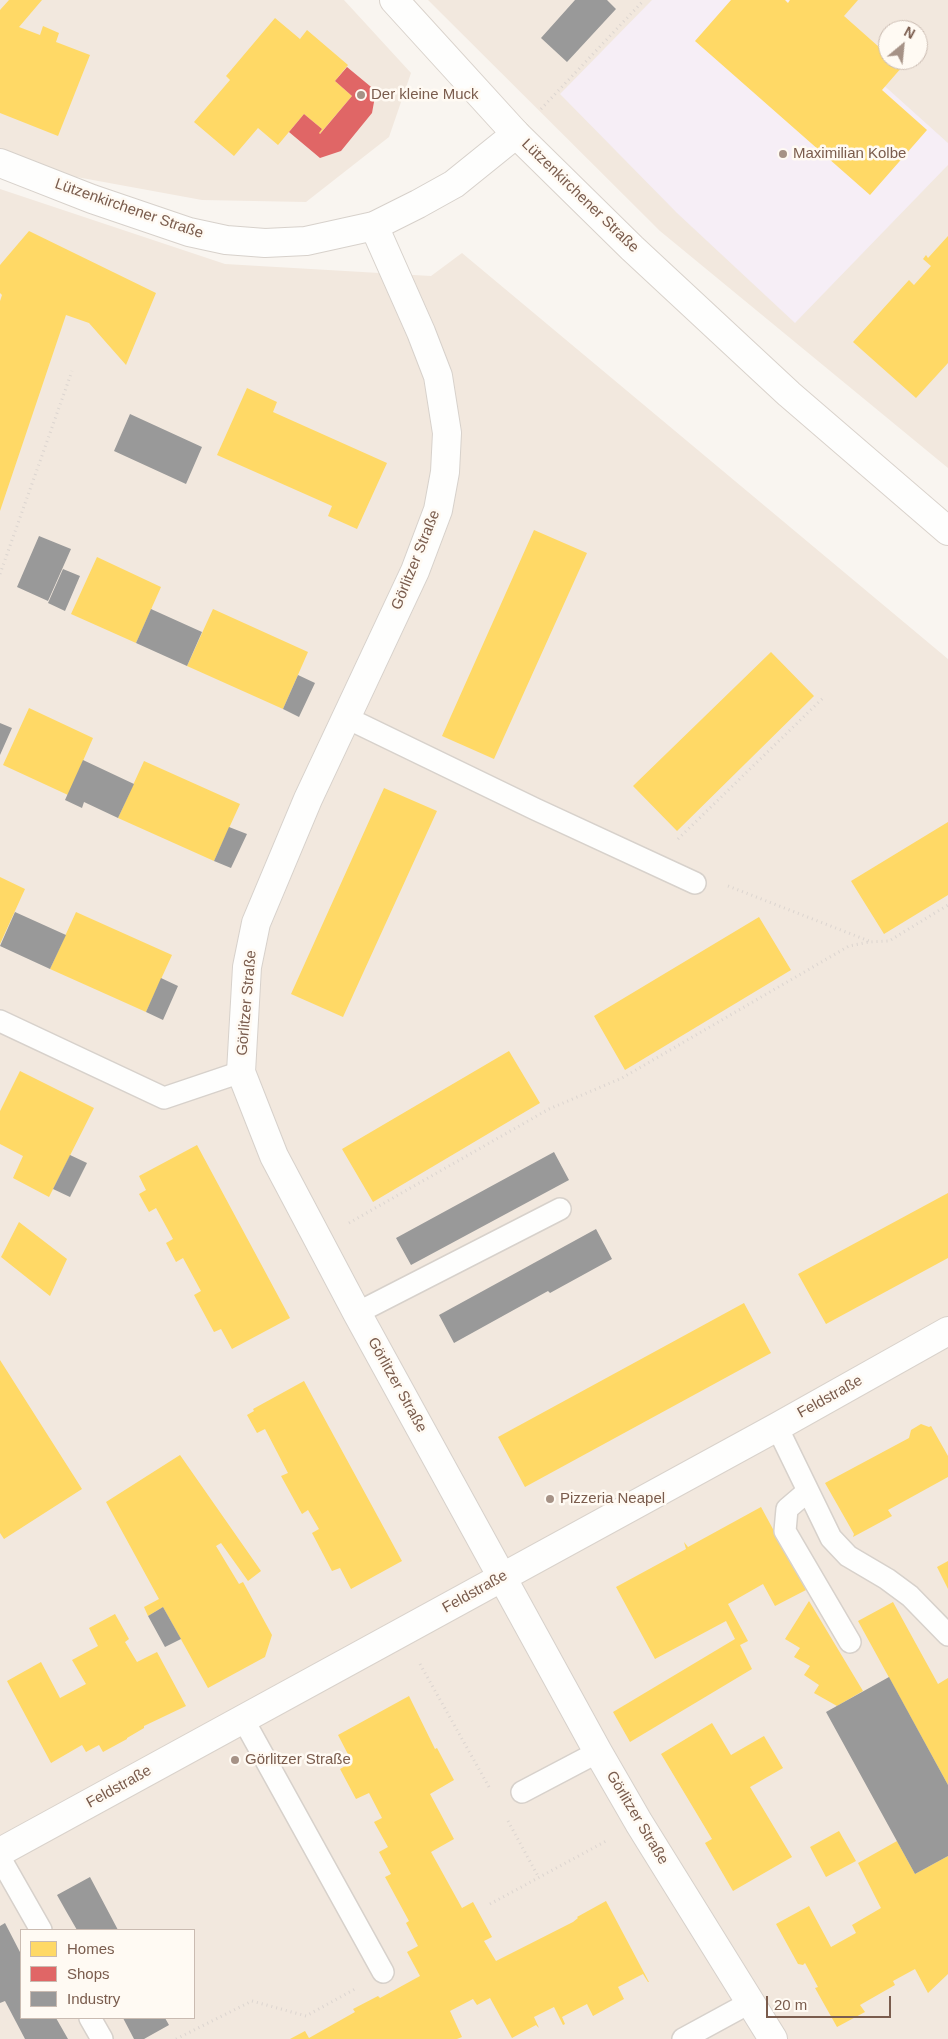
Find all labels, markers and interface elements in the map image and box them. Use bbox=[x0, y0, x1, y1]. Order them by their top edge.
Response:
north arrow bbox=[878, 20, 928, 70]
text: N bbox=[901, 23, 918, 42]
place label: Der kleine Muck bbox=[371, 86, 479, 104]
marker: Der kleine Muck bbox=[355, 89, 367, 101]
street label: Lützenkirchener Straße bbox=[518, 135, 642, 257]
place label: Maximilian Kolbe bbox=[793, 145, 906, 163]
marker: Maximilian Kolbe bbox=[777, 148, 789, 160]
street label: Lützenkirchener Straße bbox=[52, 175, 206, 243]
street label: Görlitzer Straße bbox=[388, 508, 444, 612]
street label: Görlitzer Straße bbox=[233, 949, 261, 1057]
street label: Görlitzer Straße bbox=[363, 1334, 431, 1436]
street label: Feldstraße bbox=[794, 1372, 866, 1422]
place label: Pizzeria Neapel bbox=[560, 1490, 665, 1508]
marker: Pizzeria Neapel bbox=[544, 1493, 556, 1505]
street label: Feldstraße bbox=[439, 1567, 511, 1617]
place label: Görlitzer Straße bbox=[245, 1751, 351, 1769]
marker: Görlitzer Straße bbox=[229, 1754, 241, 1766]
street label: Feldstraße bbox=[83, 1762, 155, 1812]
street label: Görlitzer Straße bbox=[602, 1768, 672, 1868]
legend bbox=[20, 1929, 195, 2019]
text: Homes bbox=[67, 1940, 115, 1957]
text: Shops bbox=[67, 1965, 110, 1982]
scale bar bbox=[768, 1986, 893, 2018]
text: Industry bbox=[67, 1990, 120, 2007]
text: 20 m bbox=[774, 1996, 807, 2013]

